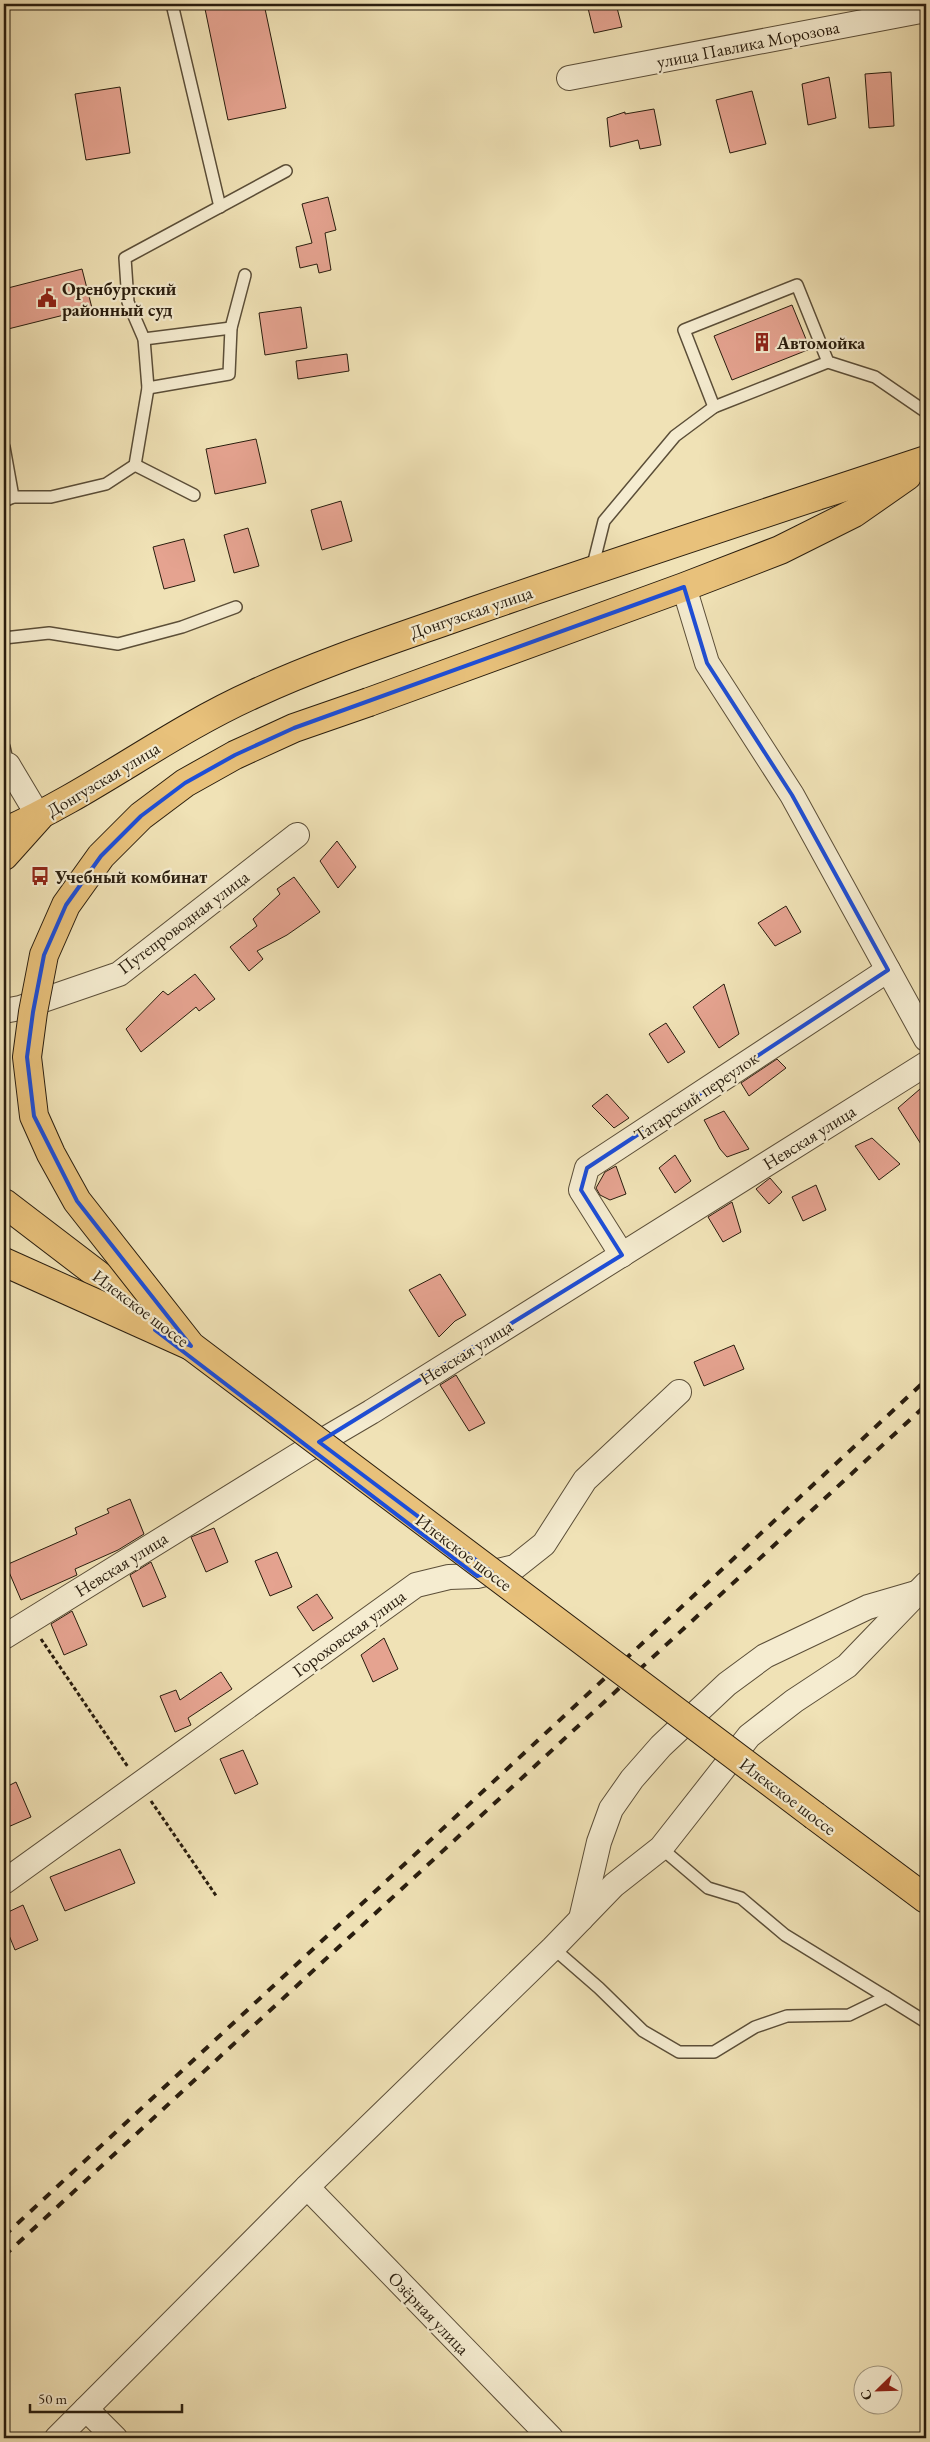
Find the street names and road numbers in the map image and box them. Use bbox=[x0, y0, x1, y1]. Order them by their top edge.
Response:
street label: улица Павлика Морозова bbox=[655, 15, 842, 73]
street label: Донгузская улица bbox=[407, 580, 536, 644]
street label: Донгузская улица bbox=[42, 736, 165, 822]
street label: Путепроводная улица bbox=[113, 864, 254, 979]
street label: Татарский переулок bbox=[629, 1046, 763, 1146]
street label: Невская улица bbox=[758, 1099, 861, 1175]
street label: Илекское шоссе bbox=[88, 1264, 194, 1352]
street label: Невская улица bbox=[415, 1314, 518, 1390]
street label: Илекское шоссе bbox=[411, 1508, 517, 1596]
street label: Невская улица bbox=[70, 1526, 173, 1602]
street label: Гороховская улица bbox=[288, 1584, 411, 1682]
street label: Илекское шоссе bbox=[735, 1752, 841, 1840]
street label: Озёрная улица bbox=[383, 2266, 475, 2360]

